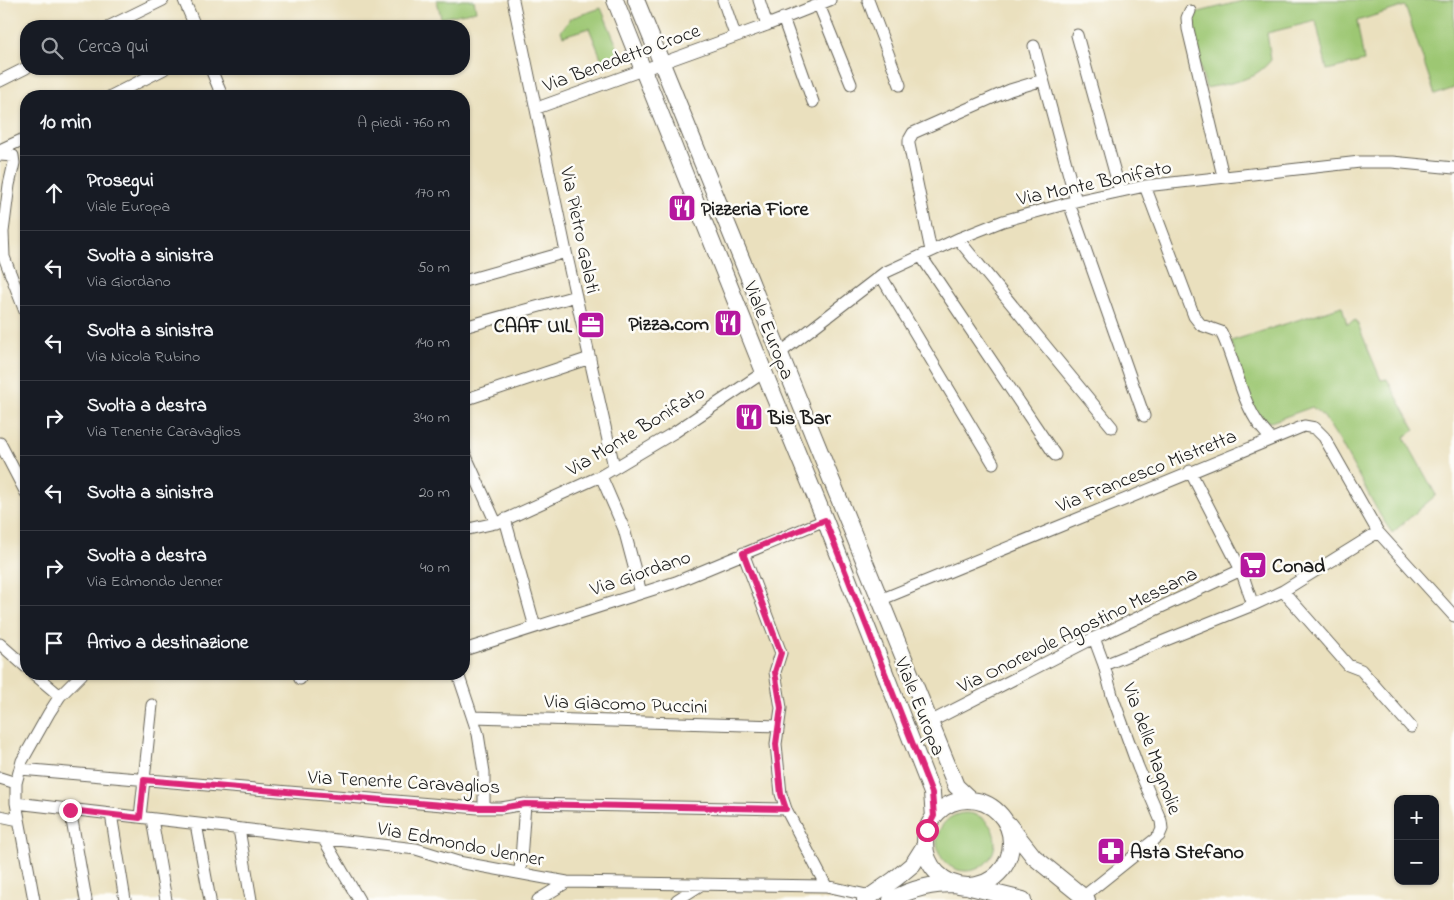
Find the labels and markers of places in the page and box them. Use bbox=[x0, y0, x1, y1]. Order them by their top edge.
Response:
restaurant icon: Pizzeria Fiore bbox=[667, 193, 697, 223]
place label: Pizzeria Fiore bbox=[701, 196, 809, 225]
restaurant icon: Pizza.com bbox=[713, 308, 743, 338]
office icon: CAAF UIL bbox=[576, 310, 606, 340]
place label: Pizza.com bbox=[629, 311, 709, 340]
place label: CAAF UIL bbox=[494, 313, 573, 342]
restaurant icon: Bis Bar bbox=[734, 402, 764, 432]
place label: Bis Bar bbox=[767, 405, 831, 434]
supermarket icon: Conad bbox=[1238, 550, 1268, 580]
place label: Conad bbox=[1272, 553, 1326, 582]
pharmacy icon: Asta Stefano bbox=[1096, 836, 1126, 866]
place label: Asta Stefano bbox=[1130, 839, 1244, 868]

